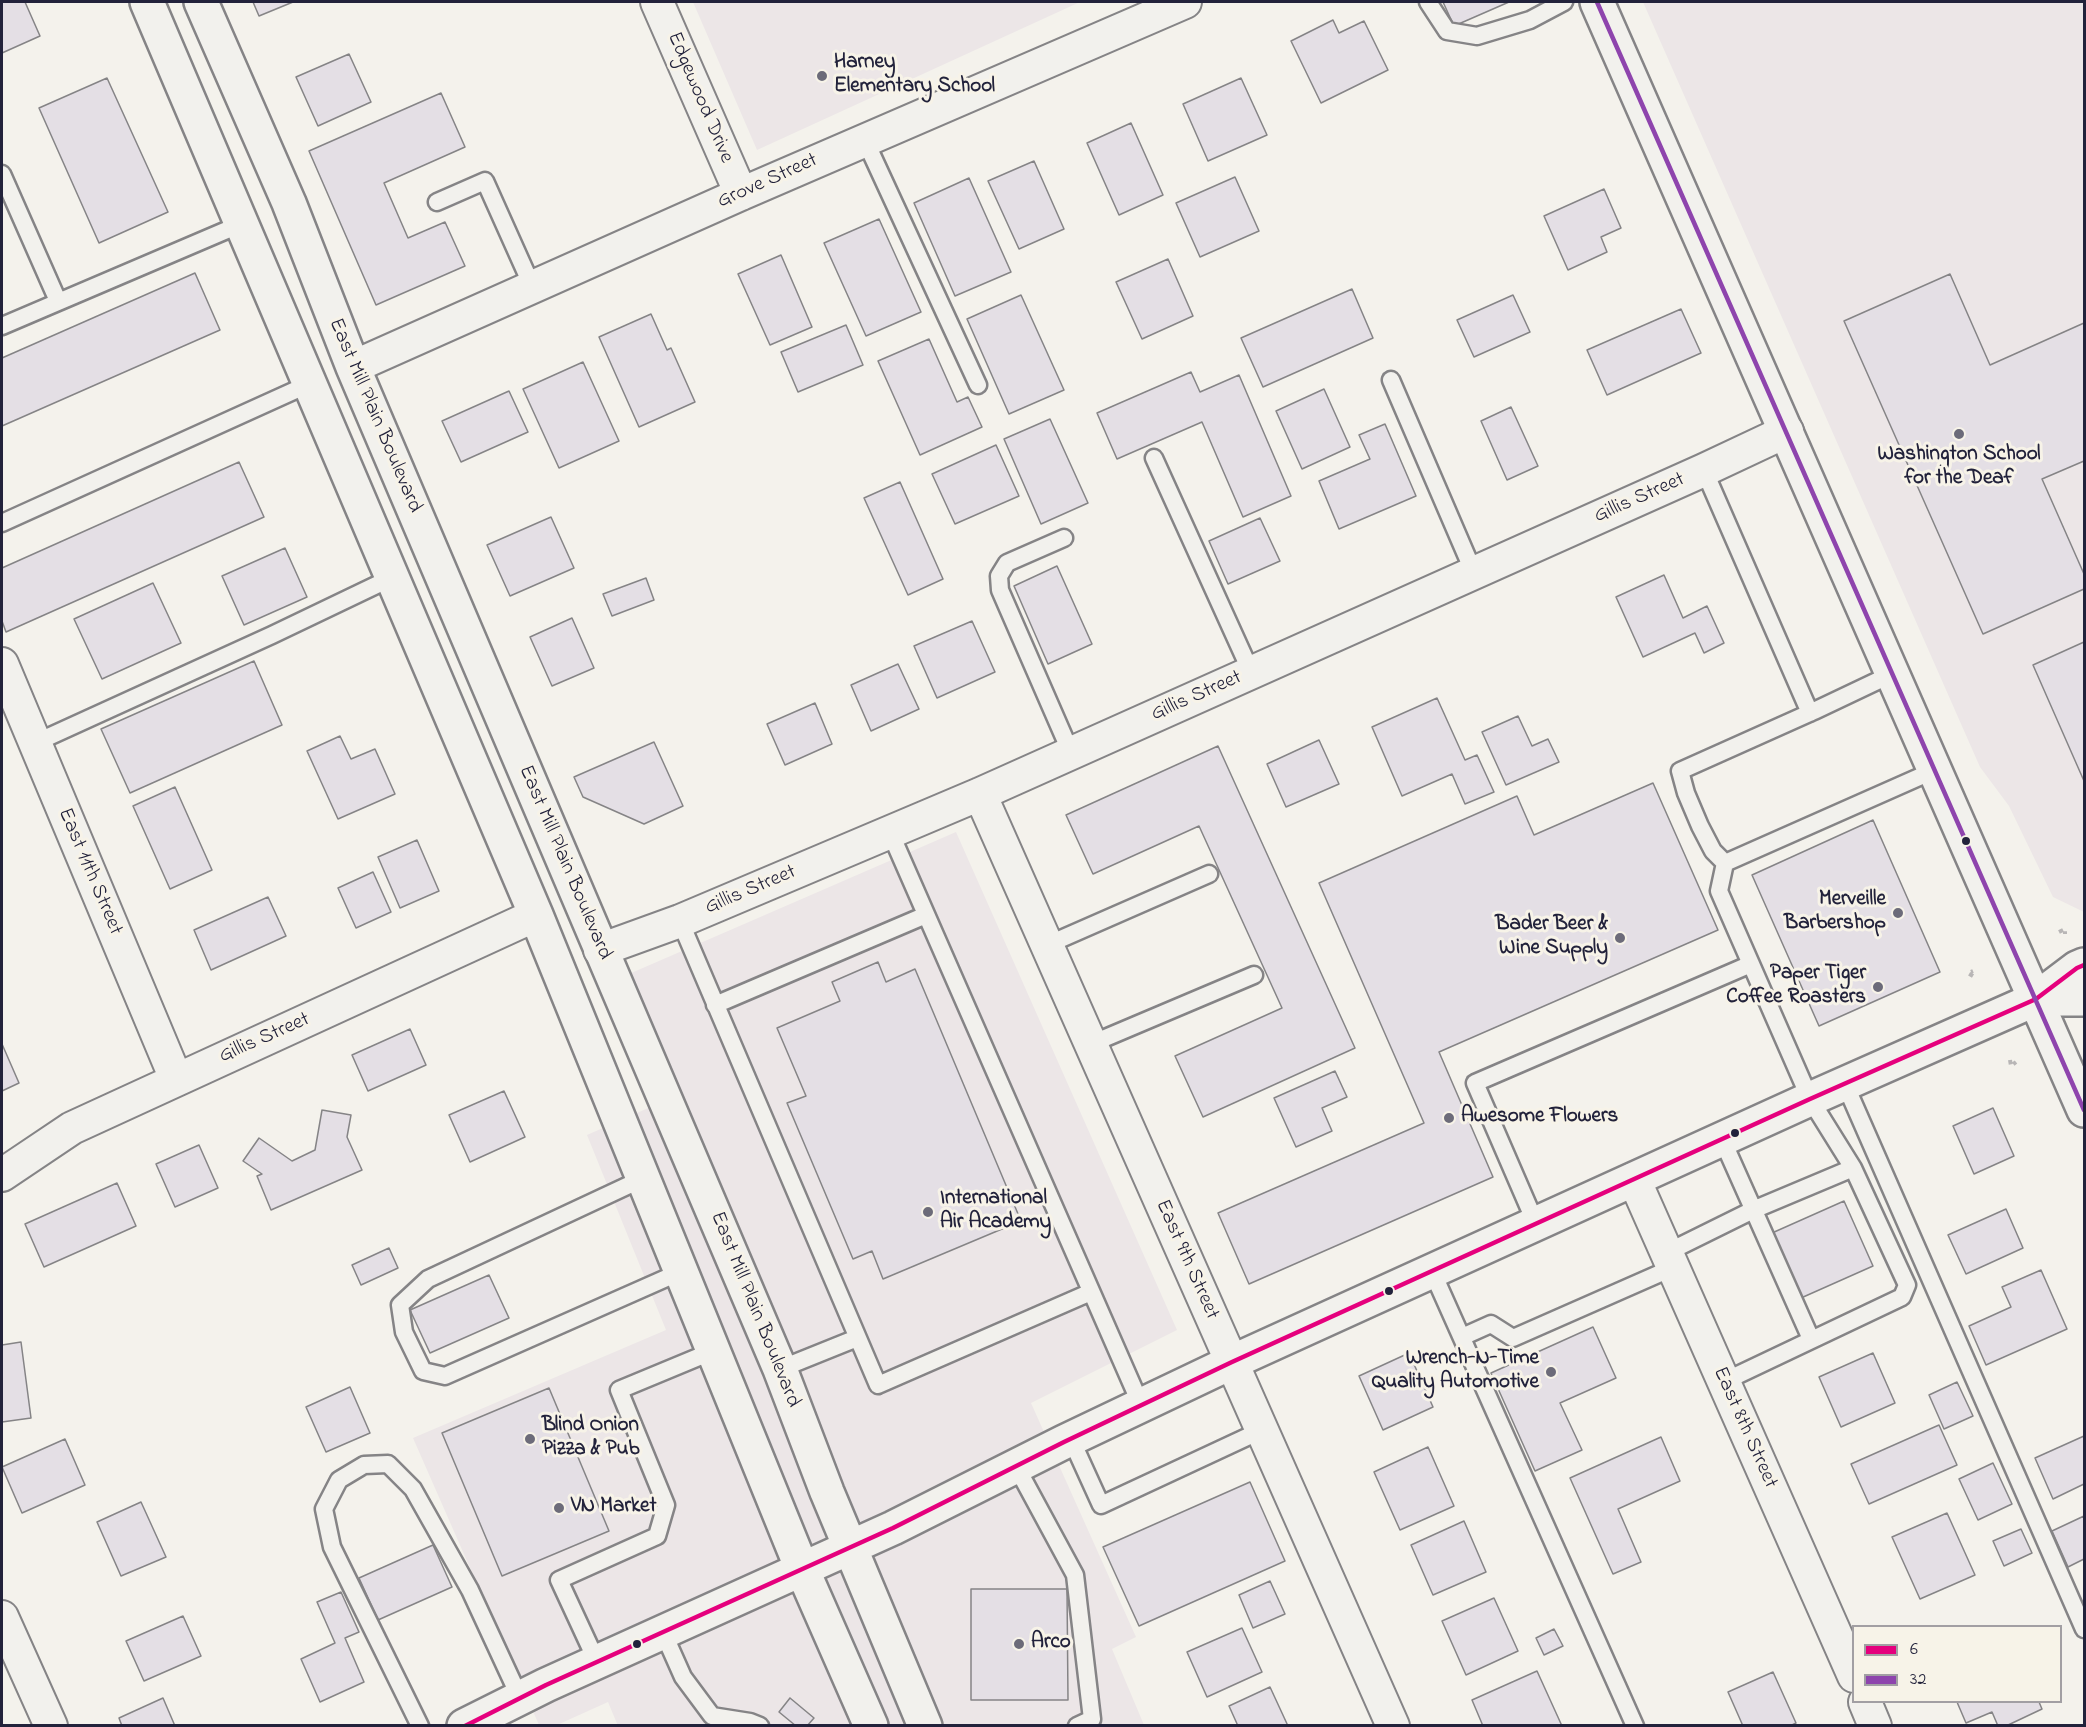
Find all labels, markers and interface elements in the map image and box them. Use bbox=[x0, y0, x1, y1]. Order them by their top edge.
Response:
street label: Edgewood Drive bbox=[660, 29, 738, 167]
place label: Harney Elementary School bbox=[834, 51, 995, 101]
marker: Harney Elementary School bbox=[815, 69, 829, 83]
street label: Grove Street bbox=[714, 149, 822, 215]
street label: East Mill Plain Boulevard bbox=[322, 315, 426, 517]
marker: Washington School for the Deaf bbox=[1952, 427, 1966, 441]
place label: Washington School for the Deaf bbox=[1878, 443, 2040, 493]
street label: Gillis Street bbox=[1591, 468, 1689, 530]
street label: Gillis Street bbox=[1148, 666, 1246, 728]
street label: East Mill Plain Boulevard bbox=[512, 762, 616, 964]
street label: East 11th Street bbox=[51, 805, 127, 939]
unlabelled marker bbox=[1960, 835, 1972, 847]
street label: Gillis Street bbox=[702, 861, 800, 921]
place label: Merveille Barbershop bbox=[1784, 888, 1886, 938]
marker: Merveille Barbershop bbox=[1891, 906, 1905, 920]
place label: Bader Beer & Wine Supply bbox=[1495, 913, 1608, 963]
marker: Bader Beer & Wine Supply bbox=[1613, 931, 1627, 945]
place label: Paper Tiger Coffee Roasters bbox=[1726, 962, 1866, 1012]
marker: Paper Tiger Coffee Roasters bbox=[1871, 980, 1885, 994]
street label: Gillis Street bbox=[216, 1008, 314, 1070]
place label: Awesome Flowers bbox=[1461, 1105, 1618, 1131]
marker: Awesome Flowers bbox=[1442, 1111, 1456, 1125]
unlabelled marker bbox=[1729, 1127, 1741, 1139]
place label: International Air Academy bbox=[940, 1187, 1051, 1237]
street label: East 9th Street bbox=[1148, 1196, 1224, 1324]
marker: International Air Academy bbox=[921, 1205, 935, 1219]
street label: East Mill Plain Boulevard bbox=[703, 1209, 805, 1411]
unlabelled marker bbox=[1383, 1285, 1395, 1297]
place label: Wrench-N-Time Quality Automotive bbox=[1372, 1347, 1539, 1397]
street label: East 8th Street bbox=[1706, 1363, 1782, 1493]
marker: Wrench-N-Time Quality Automotive bbox=[1544, 1365, 1558, 1379]
place label: Blind Onion Pizza & Pub bbox=[542, 1414, 640, 1464]
marker: Blind Onion Pizza & Pub bbox=[523, 1432, 537, 1446]
place label: VN Market bbox=[571, 1495, 657, 1521]
marker: VN Market bbox=[552, 1501, 566, 1515]
legend bbox=[1852, 1625, 2062, 1703]
place label: Arco bbox=[1031, 1631, 1071, 1657]
marker: Arco bbox=[1012, 1637, 1026, 1651]
text: 6 bbox=[1910, 1637, 1918, 1663]
unlabelled marker bbox=[631, 1638, 643, 1650]
text: 32 bbox=[1910, 1667, 1926, 1693]

